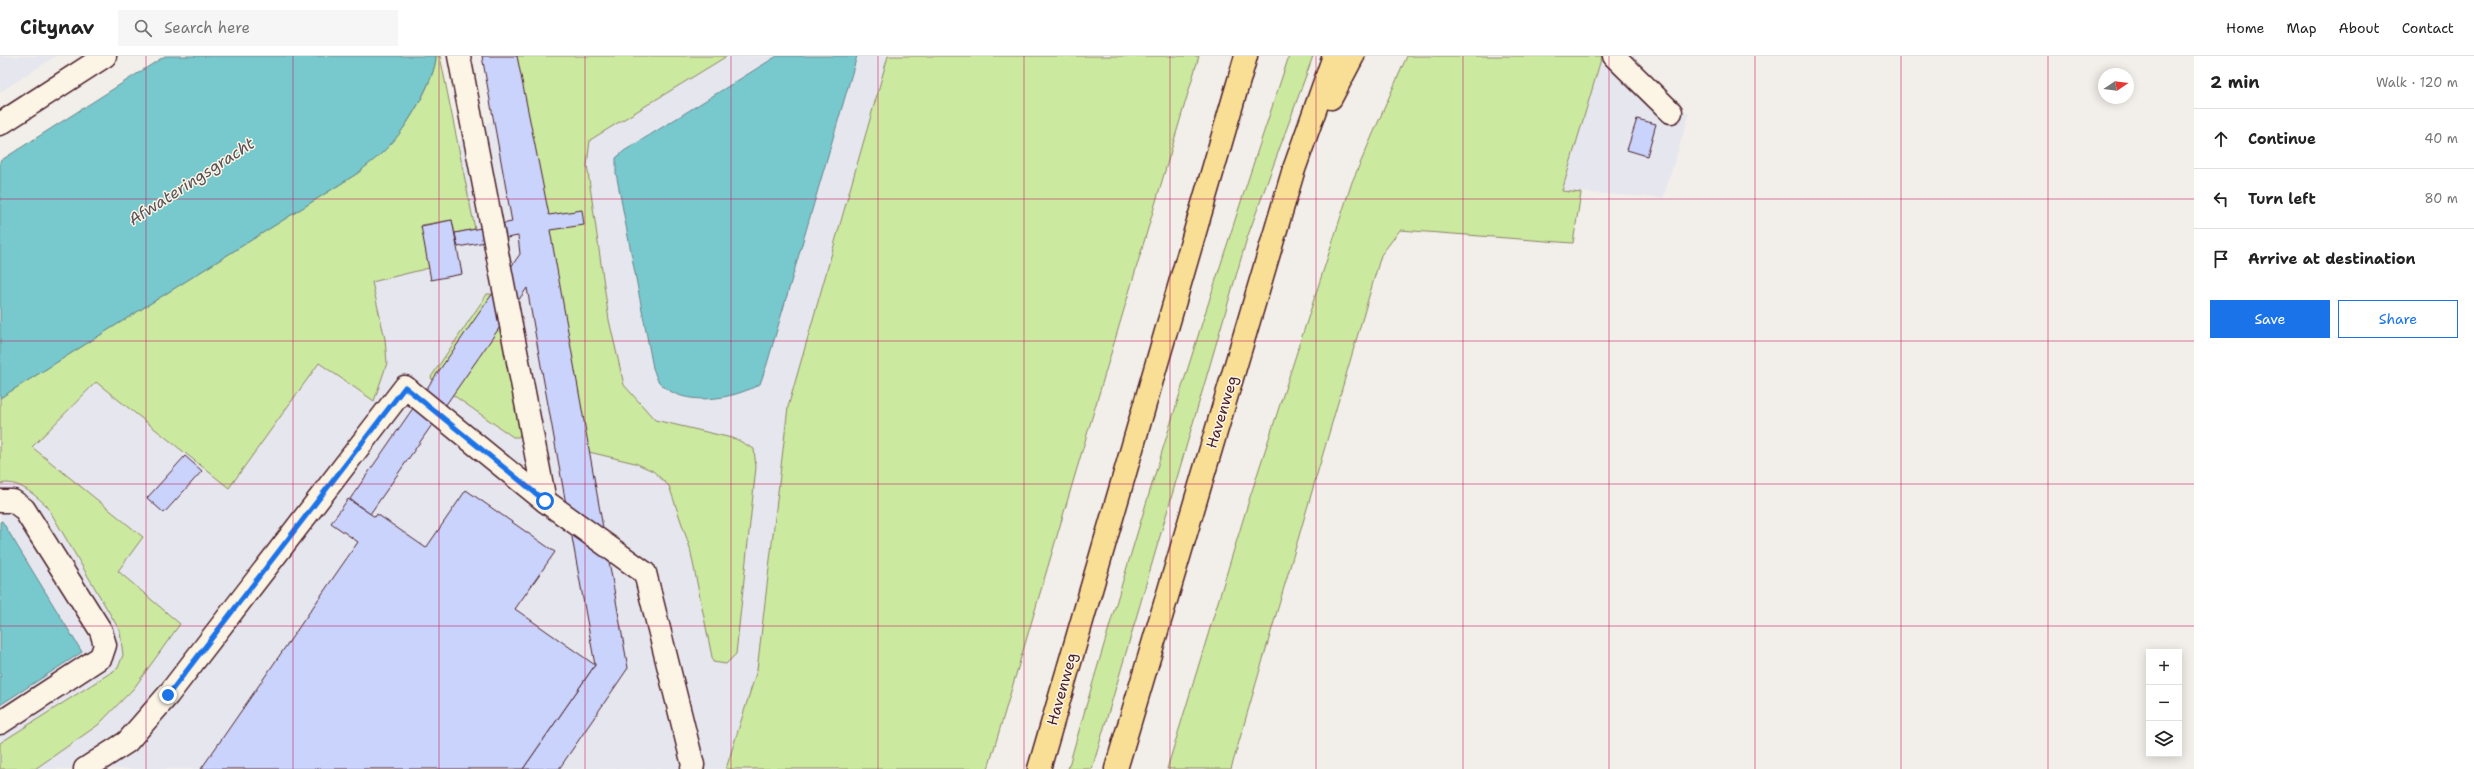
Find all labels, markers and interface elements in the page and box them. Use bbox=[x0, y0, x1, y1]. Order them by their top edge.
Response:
search box bbox=[118, 10, 398, 46]
text: Citynav bbox=[20, 15, 94, 40]
icon: search bbox=[132, 17, 154, 39]
text: Search here bbox=[164, 18, 250, 38]
text: Home bbox=[2226, 19, 2265, 37]
text: Map bbox=[2287, 19, 2317, 37]
text: About bbox=[2339, 19, 2380, 37]
text: Contact bbox=[2402, 19, 2454, 37]
north arrow bbox=[2098, 68, 2134, 104]
text: 2 min bbox=[2210, 71, 2260, 93]
text: Walk · 120 m bbox=[2376, 74, 2458, 91]
icon: ahead bbox=[2210, 128, 2232, 150]
text: Continue bbox=[2248, 129, 2316, 149]
text: 40 m bbox=[2424, 130, 2458, 147]
water label: Afwateringsgracht bbox=[124, 133, 258, 230]
icon: left bbox=[2210, 188, 2232, 210]
text: Turn left bbox=[2248, 189, 2316, 209]
text: 80 m bbox=[2424, 190, 2458, 207]
icon: arrive bbox=[2210, 248, 2232, 270]
text: Arrive at destination bbox=[2248, 249, 2416, 269]
button: Save bbox=[2210, 300, 2330, 338]
button: Share bbox=[2338, 300, 2458, 338]
street label: Havenweg bbox=[1201, 373, 1243, 451]
route start bbox=[536, 492, 554, 510]
map controls bbox=[2146, 649, 2182, 757]
button: + bbox=[2146, 649, 2182, 685]
street label: Havenweg bbox=[1042, 650, 1082, 728]
button: − bbox=[2146, 685, 2182, 721]
route end bbox=[159, 686, 177, 704]
button: layers bbox=[2146, 721, 2182, 757]

